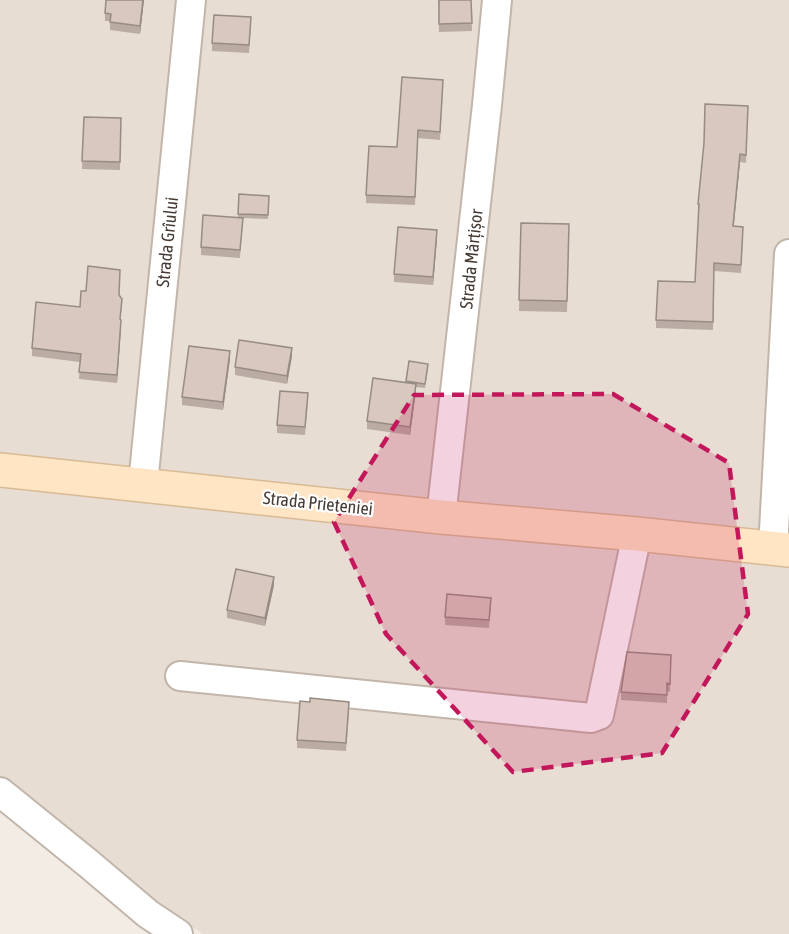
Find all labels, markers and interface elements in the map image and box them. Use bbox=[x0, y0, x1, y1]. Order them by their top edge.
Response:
street label: Strada Grîului bbox=[152, 196, 182, 288]
street label: Strada Mărțișor bbox=[455, 207, 487, 310]
street label: Strada Prieteniei bbox=[262, 487, 374, 519]

